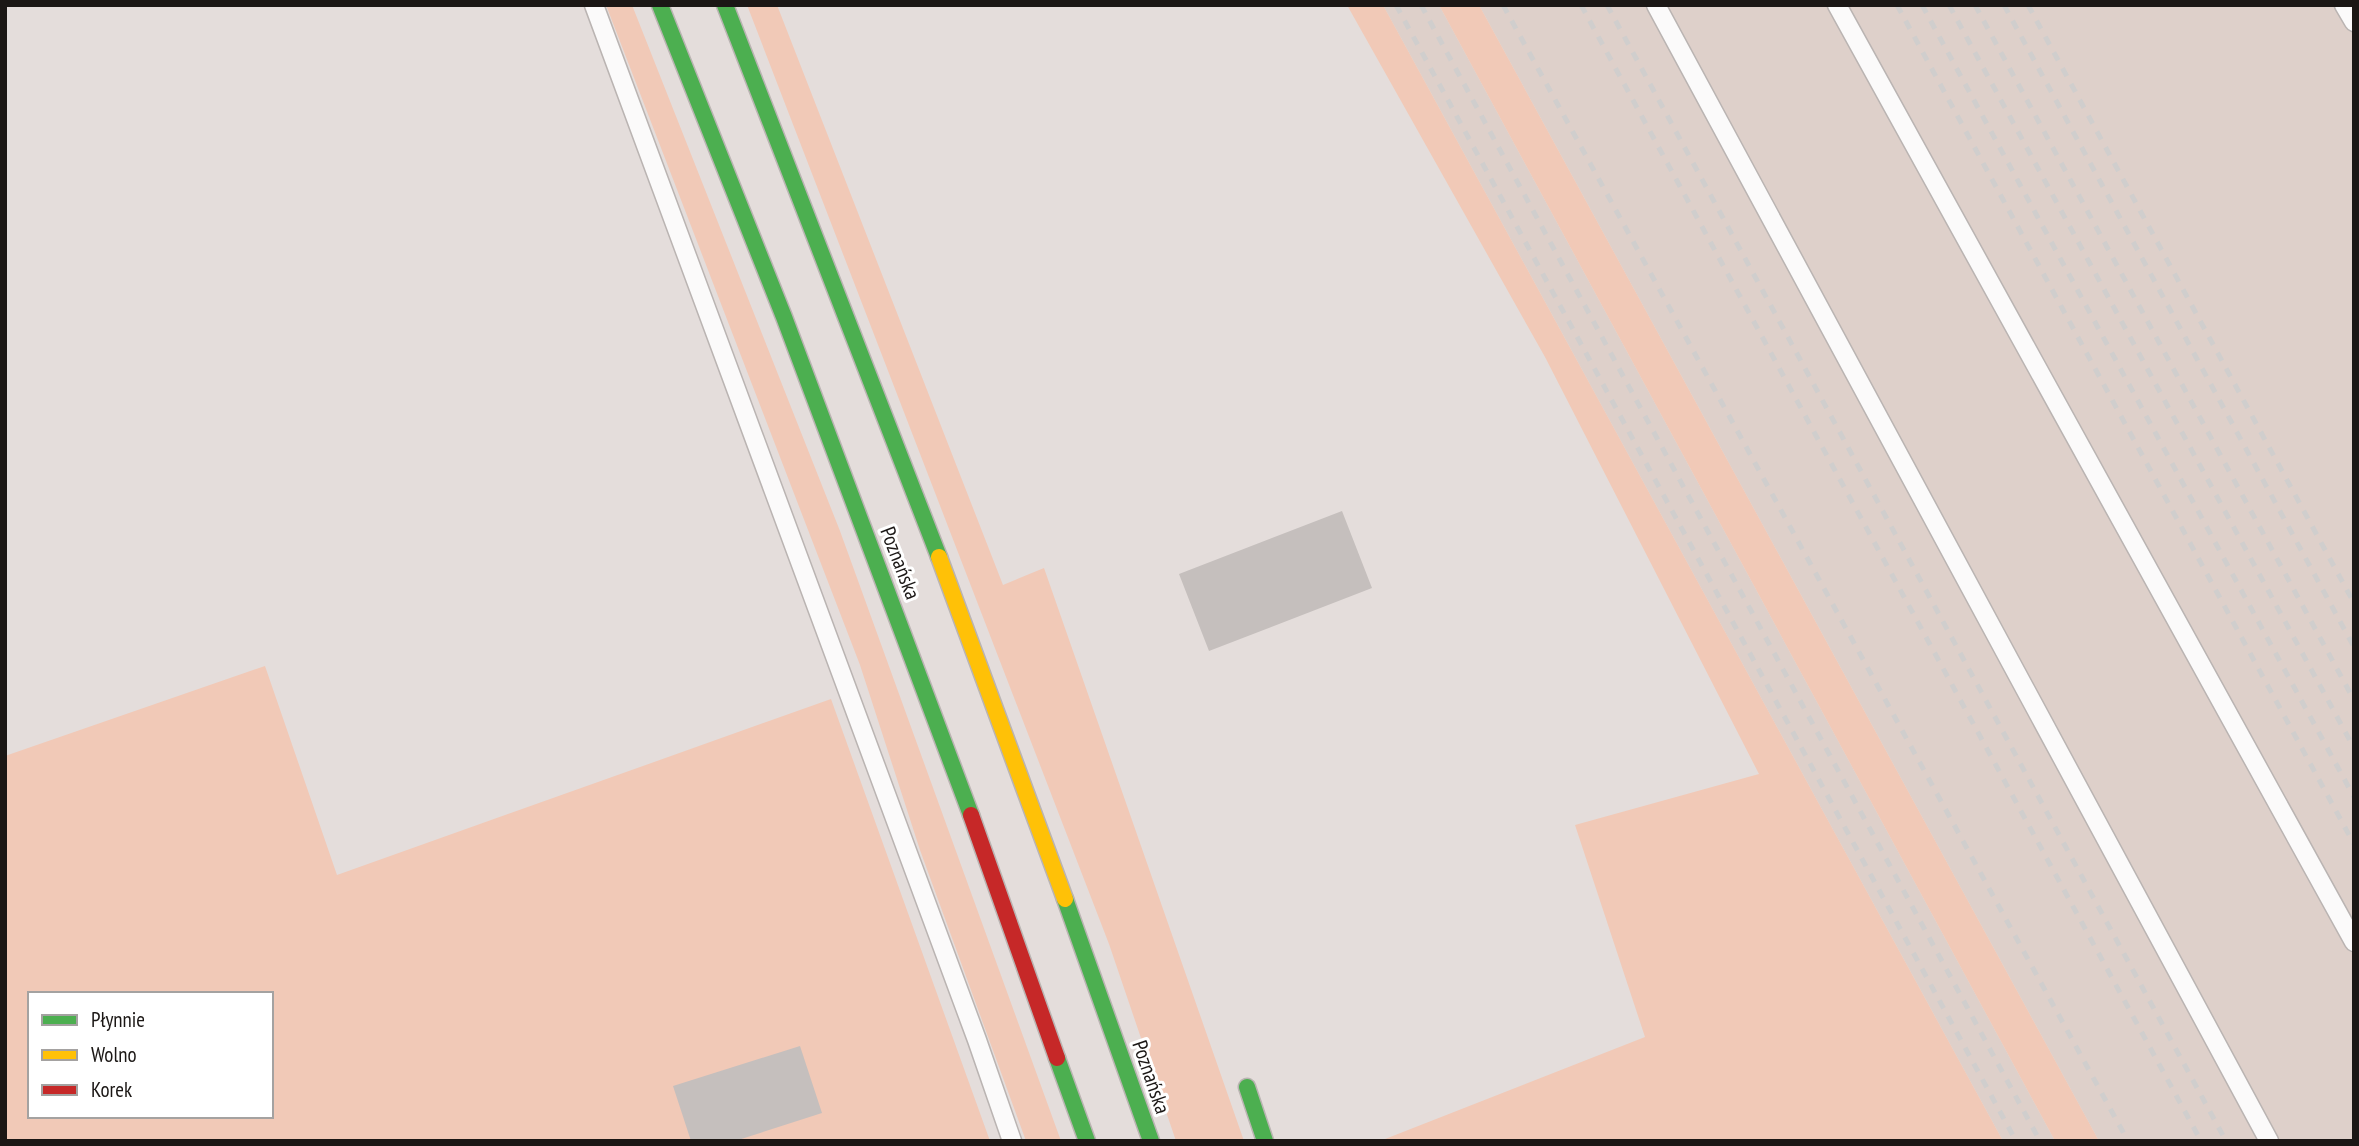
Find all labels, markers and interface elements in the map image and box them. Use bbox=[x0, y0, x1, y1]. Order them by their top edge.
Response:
street label: Poznańska bbox=[874, 523, 927, 603]
legend bbox=[28, 992, 273, 1118]
text: Płynnie bbox=[91, 1006, 145, 1033]
street label: Poznańska bbox=[1126, 1037, 1177, 1117]
text: Wolno bbox=[91, 1041, 137, 1068]
text: Korek bbox=[91, 1076, 132, 1103]

